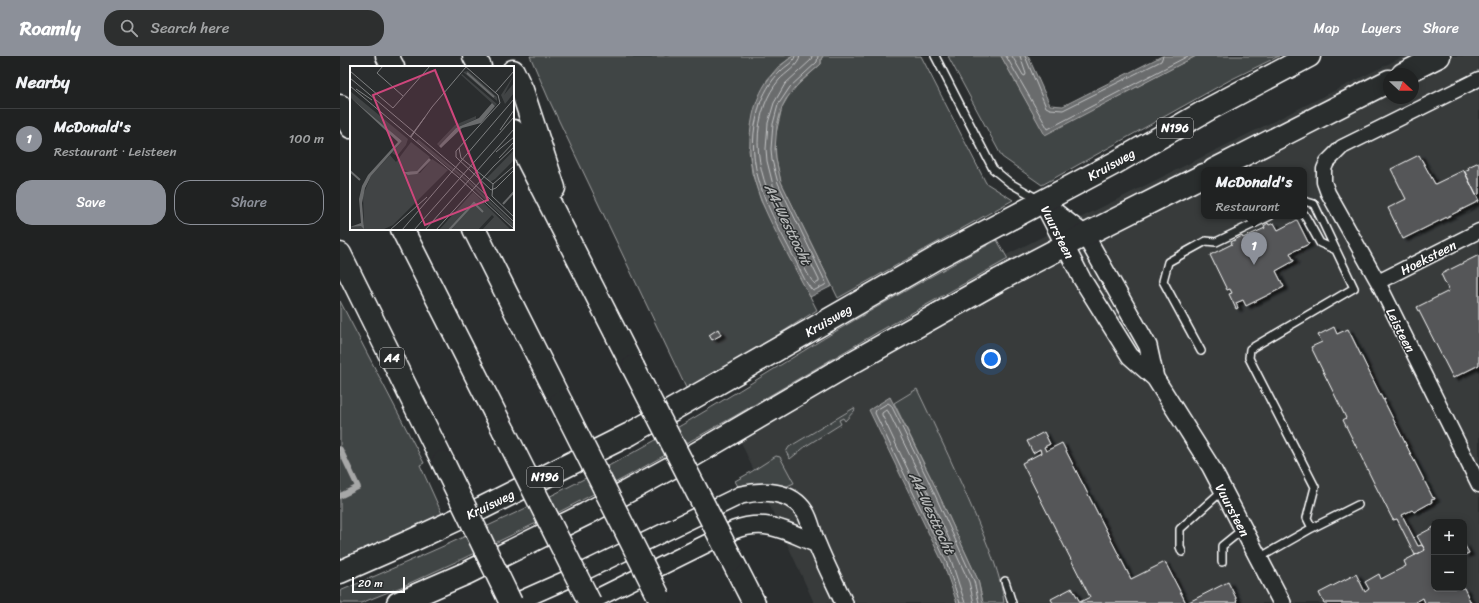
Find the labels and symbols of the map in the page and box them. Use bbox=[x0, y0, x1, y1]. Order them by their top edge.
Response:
inset map bbox=[350, 66, 514, 230]
north arrow bbox=[1383, 68, 1419, 104]
road number: N196 bbox=[1157, 118, 1193, 138]
street label: Kruisweg bbox=[1083, 142, 1140, 187]
water label: A4-Westtocht bbox=[757, 178, 819, 271]
street label: Vuursteen bbox=[1034, 201, 1081, 263]
pin: 1 bbox=[1241, 232, 1267, 265]
street label: Hoeksteen bbox=[1396, 233, 1460, 281]
street label: Kruisweg bbox=[800, 297, 857, 343]
street label: Leisteen bbox=[1379, 304, 1422, 357]
road number: A4 bbox=[380, 348, 404, 368]
your location bbox=[981, 349, 1001, 369]
road number: N196 bbox=[527, 467, 563, 487]
water label: A4-Westtocht bbox=[901, 467, 962, 560]
street label: Vuursteen bbox=[1209, 479, 1256, 541]
street label: Kruisweg bbox=[462, 483, 519, 526]
scale bar bbox=[352, 575, 405, 594]

